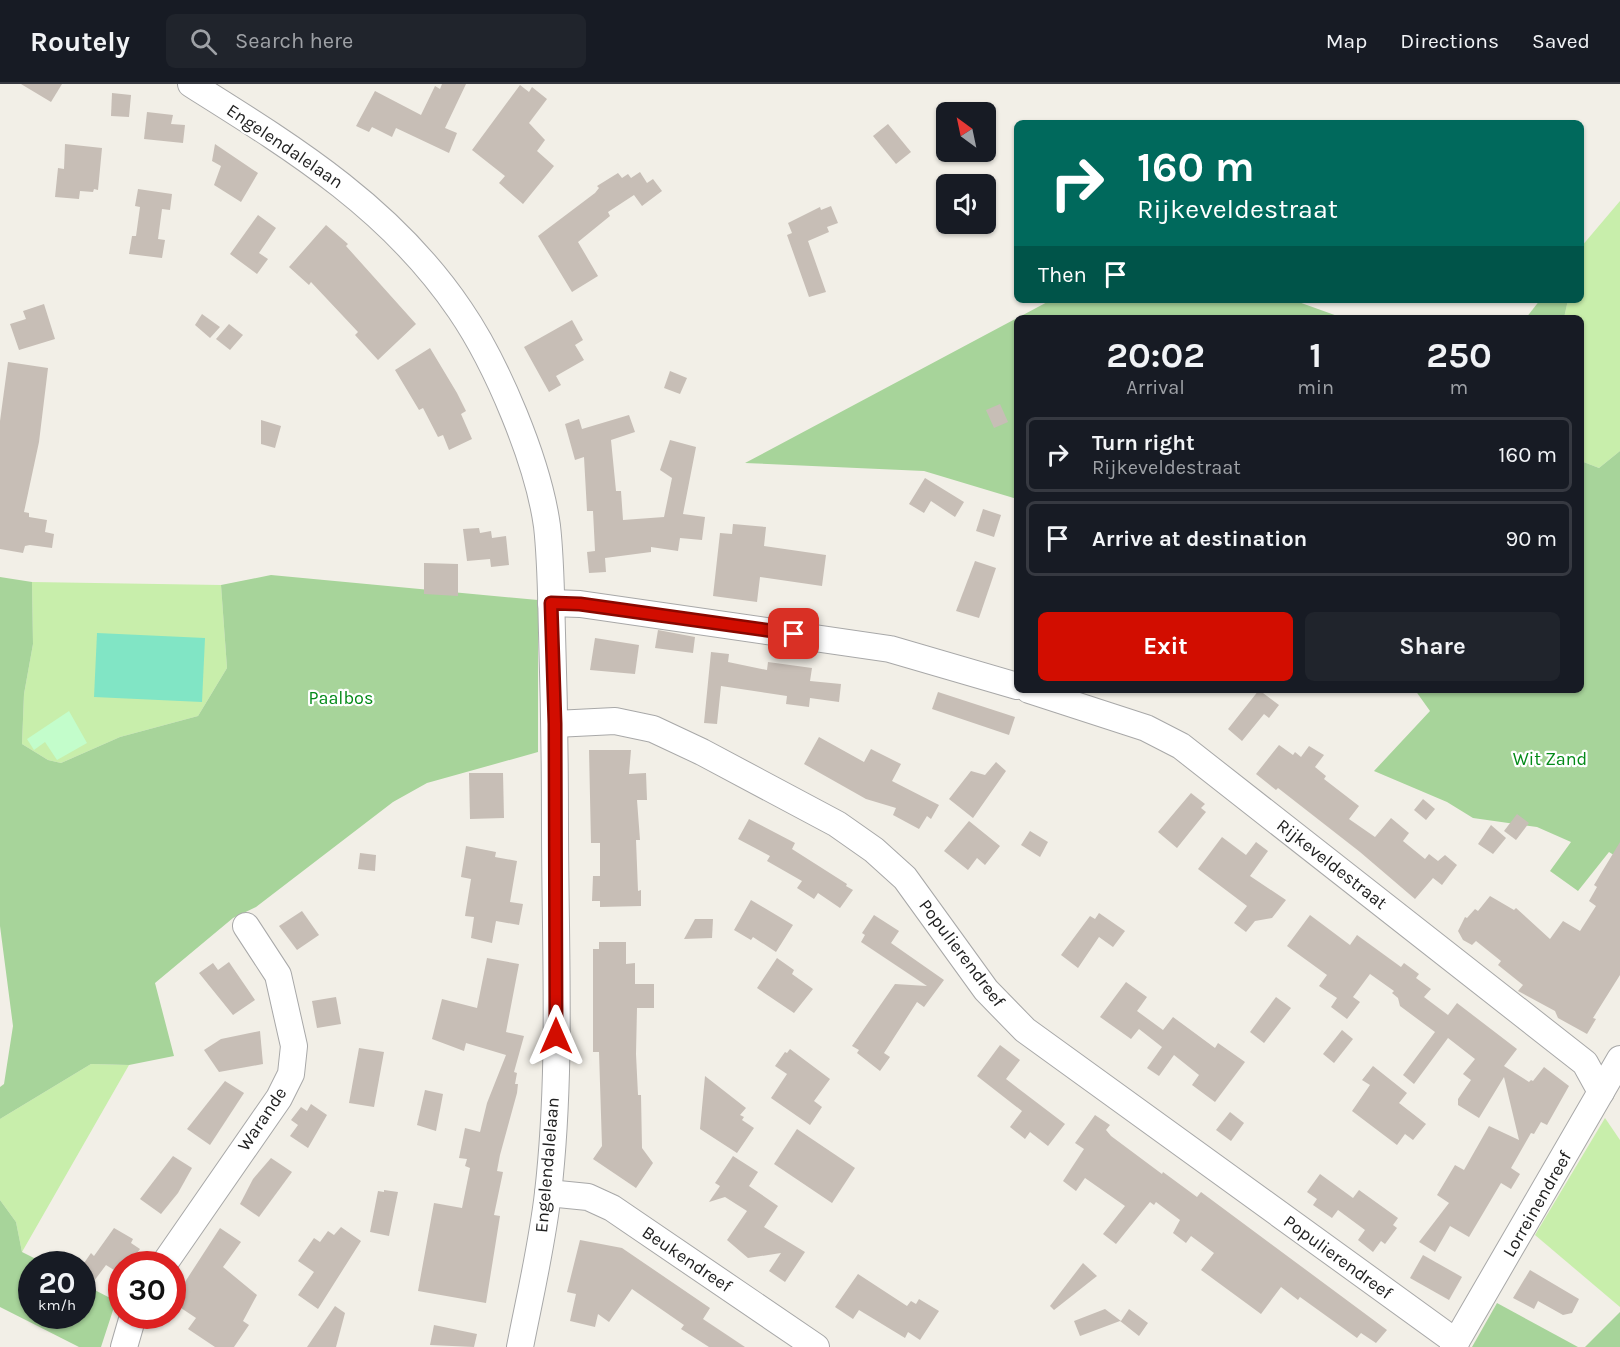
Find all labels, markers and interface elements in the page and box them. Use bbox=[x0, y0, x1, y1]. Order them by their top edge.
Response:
search box bbox=[166, 14, 586, 68]
text: Routely bbox=[30, 25, 130, 58]
icon: search bbox=[187, 25, 220, 58]
text: Search here bbox=[235, 28, 353, 54]
text: Map bbox=[1326, 29, 1367, 53]
text: Directions bbox=[1400, 29, 1499, 53]
text: Saved bbox=[1532, 29, 1590, 53]
street label: Engelendalelaan bbox=[222, 99, 348, 193]
north arrow bbox=[936, 102, 996, 162]
map controls bbox=[936, 102, 996, 234]
text: 160 m bbox=[1137, 142, 1255, 192]
icon: right bbox=[1038, 144, 1116, 222]
button: sound bbox=[936, 174, 996, 234]
text: Rijkeveldestraat bbox=[1137, 193, 1338, 225]
icon: arrive bbox=[1099, 258, 1132, 291]
text: Then bbox=[1038, 262, 1087, 288]
text: 20:02 bbox=[1106, 334, 1205, 376]
text: 1 bbox=[1309, 334, 1322, 376]
text: 250 bbox=[1426, 334, 1492, 376]
text: Arrival bbox=[1126, 376, 1185, 399]
text: min bbox=[1297, 376, 1334, 399]
text: m bbox=[1450, 376, 1468, 399]
text: Turn right bbox=[1092, 430, 1195, 456]
icon: right bbox=[1041, 438, 1074, 471]
text: 160 m bbox=[1498, 442, 1557, 468]
text: Rijkeveldestraat bbox=[1092, 456, 1241, 479]
icon: arrive bbox=[1041, 522, 1074, 555]
text: Arrive at destination bbox=[1092, 526, 1307, 552]
text: 90 m bbox=[1505, 526, 1557, 552]
pin bbox=[768, 608, 819, 659]
button: Exit bbox=[1038, 612, 1293, 681]
button: Share bbox=[1305, 612, 1560, 681]
icon: arrive bbox=[777, 617, 810, 650]
park label: Paalbos bbox=[309, 687, 373, 709]
park label: Wit Zand bbox=[1513, 748, 1587, 770]
street label: Rijkeveldestraat bbox=[1272, 814, 1392, 914]
street label: Populierendreef bbox=[914, 895, 1010, 1012]
position arrow bbox=[524, 1004, 588, 1068]
street label: Warande bbox=[233, 1083, 291, 1155]
street label: Engelendalelaan bbox=[530, 1096, 564, 1234]
street label: Lorreinendreef bbox=[1498, 1146, 1577, 1261]
street label: Populierendreef bbox=[1279, 1210, 1397, 1304]
street label: Beukendreef bbox=[638, 1221, 737, 1297]
speed limit sign: 30 bbox=[108, 1251, 186, 1329]
text: 20 bbox=[38, 1265, 76, 1301]
text: km/h bbox=[38, 1296, 76, 1314]

